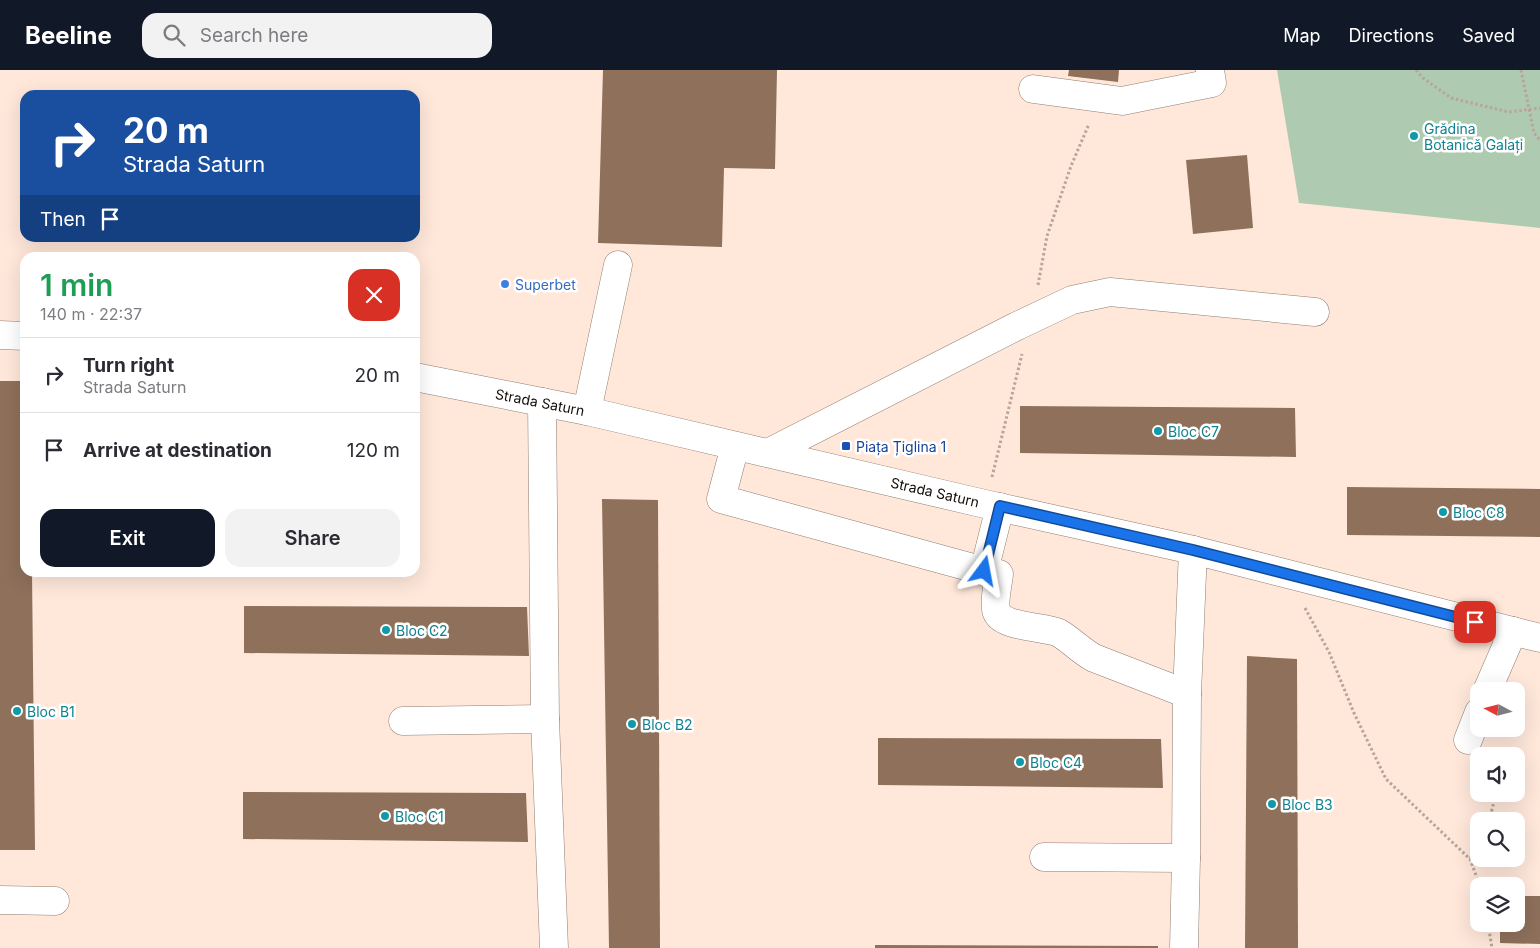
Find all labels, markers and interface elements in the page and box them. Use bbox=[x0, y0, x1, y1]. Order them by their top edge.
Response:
search box bbox=[142, 13, 492, 58]
text: Beeline bbox=[25, 21, 112, 50]
icon: search bbox=[160, 21, 188, 49]
text: Search here bbox=[200, 24, 308, 47]
text: Map bbox=[1283, 25, 1321, 46]
text: Directions bbox=[1349, 25, 1434, 46]
text: Saved bbox=[1462, 25, 1515, 46]
text: 20 m bbox=[123, 109, 209, 151]
icon: right bbox=[40, 110, 105, 175]
place label: Grădina Botanică Galați bbox=[1424, 120, 1523, 154]
marker: Grădina Botanică Galați bbox=[1408, 130, 1420, 142]
text: Strada Saturn bbox=[123, 151, 265, 177]
icon: arrive bbox=[96, 205, 124, 233]
text: Then bbox=[40, 208, 86, 231]
text: 1 min bbox=[40, 267, 113, 303]
button: close bbox=[348, 269, 400, 321]
place label: Superbet bbox=[515, 276, 576, 293]
marker: Superbet bbox=[499, 278, 511, 290]
text: 140 m · 22:37 bbox=[40, 304, 142, 324]
text: Turn right bbox=[83, 354, 174, 377]
icon: right bbox=[40, 361, 68, 389]
text: 20 m bbox=[354, 364, 400, 387]
text: Strada Saturn bbox=[83, 377, 186, 397]
street label: Strada Saturn bbox=[494, 385, 586, 419]
place label: Bloc C7 bbox=[1168, 423, 1219, 440]
marker: Bloc C7 bbox=[1152, 425, 1164, 437]
icon: arrive bbox=[40, 436, 68, 464]
place label: Piața Țiglina 1 bbox=[856, 438, 946, 456]
text: Arrive at destination bbox=[83, 439, 272, 462]
text: 120 m bbox=[347, 439, 400, 462]
marker: Piața Țiglina 1 bbox=[840, 440, 852, 452]
street label: Strada Saturn bbox=[889, 474, 981, 510]
place label: Bloc C8 bbox=[1453, 504, 1505, 521]
marker: Bloc C8 bbox=[1437, 506, 1449, 518]
button: Exit bbox=[40, 509, 215, 567]
button: Share bbox=[225, 509, 400, 567]
position arrow bbox=[957, 544, 1009, 596]
pin bbox=[1454, 601, 1496, 643]
icon: arrive bbox=[1461, 608, 1489, 636]
place label: Bloc C2 bbox=[396, 622, 448, 639]
marker: Bloc C2 bbox=[380, 624, 392, 636]
north arrow bbox=[1470, 682, 1525, 738]
map controls bbox=[1470, 682, 1525, 932]
place label: Bloc B1 bbox=[27, 703, 75, 720]
marker: Bloc B1 bbox=[11, 705, 23, 717]
place label: Bloc B2 bbox=[642, 716, 693, 733]
marker: Bloc B2 bbox=[626, 718, 638, 730]
button: sound bbox=[1470, 747, 1525, 802]
place label: Bloc C4 bbox=[1030, 754, 1082, 771]
marker: Bloc C4 bbox=[1014, 756, 1026, 768]
place label: Bloc B3 bbox=[1282, 796, 1333, 813]
marker: Bloc B3 bbox=[1266, 798, 1278, 810]
place label: Bloc C1 bbox=[395, 808, 444, 825]
marker: Bloc C1 bbox=[379, 810, 391, 822]
button: search bbox=[1470, 812, 1525, 867]
button: layers bbox=[1470, 877, 1525, 932]

